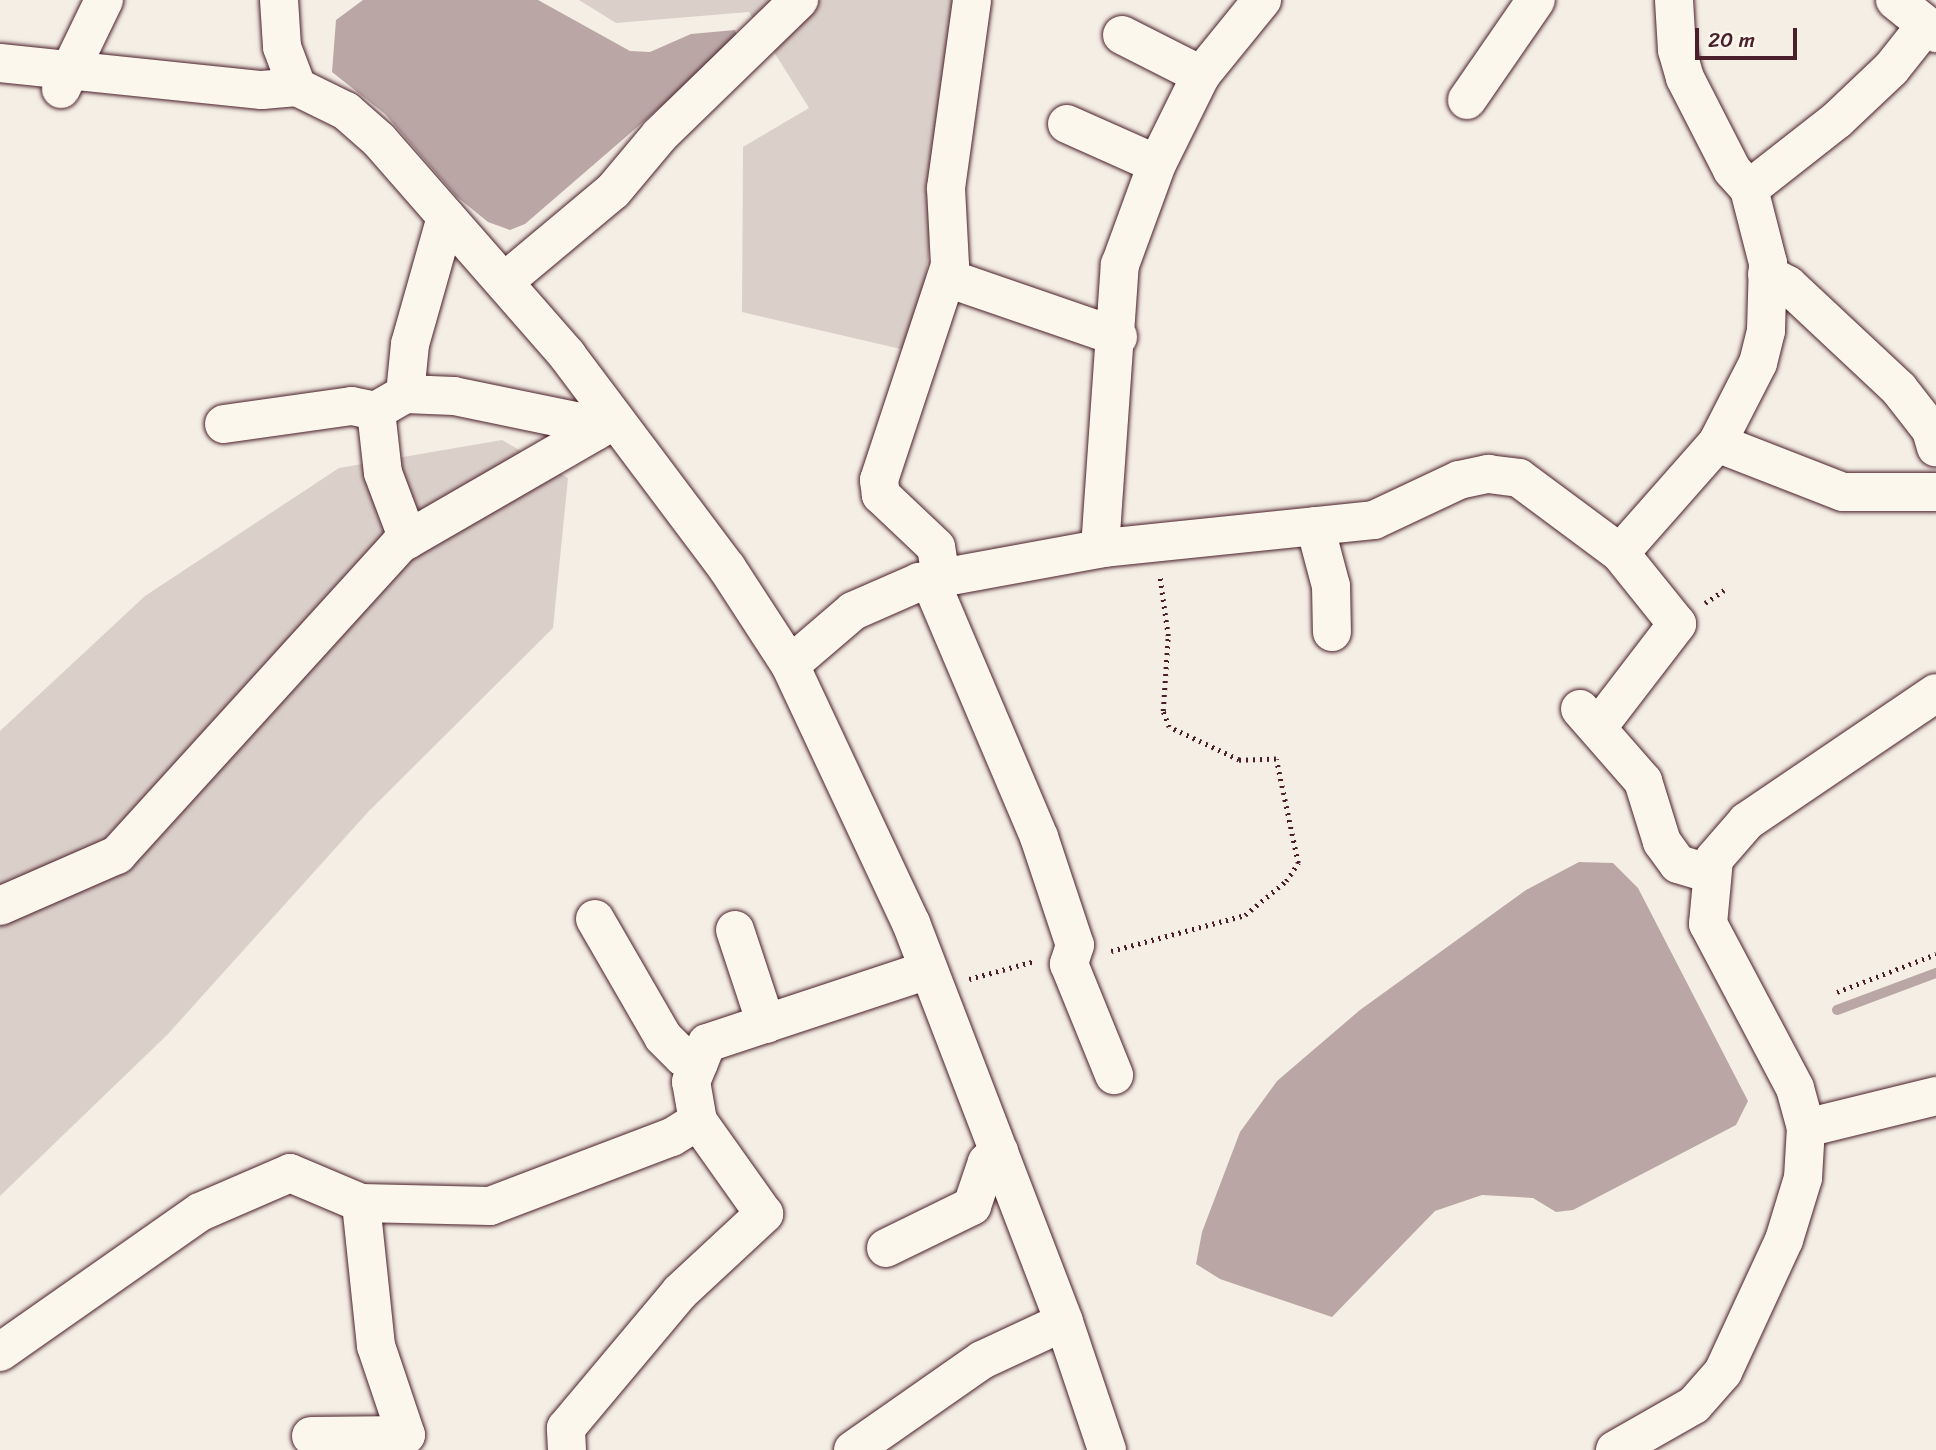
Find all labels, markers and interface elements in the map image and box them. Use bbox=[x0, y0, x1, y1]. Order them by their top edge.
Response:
scale bar bbox=[1698, 14, 1800, 58]
text: 20 m bbox=[1708, 21, 1755, 59]

